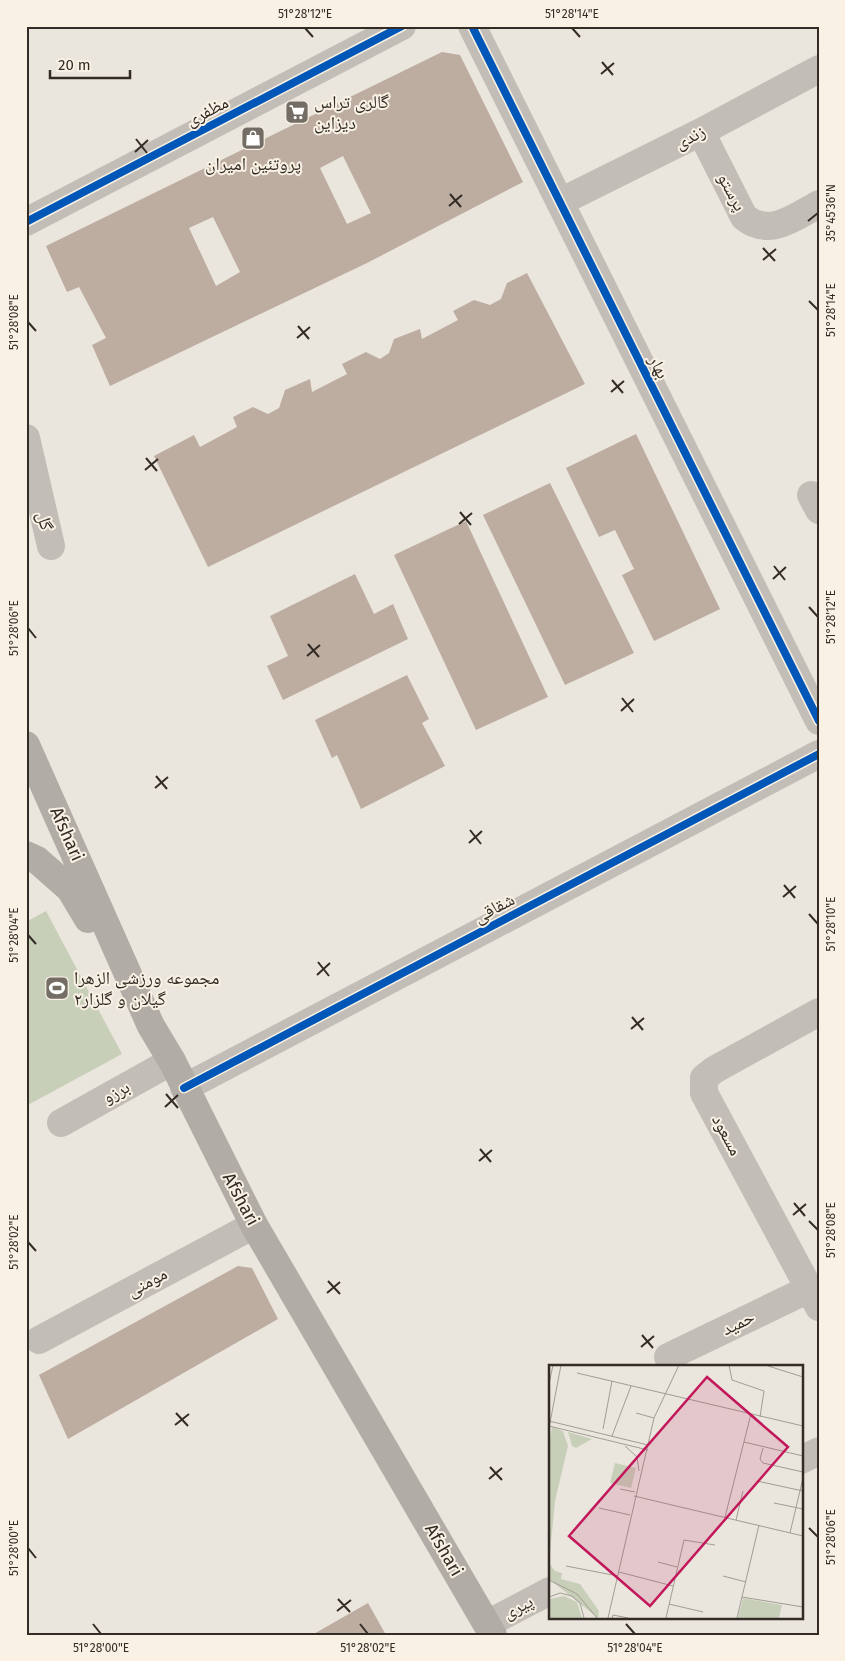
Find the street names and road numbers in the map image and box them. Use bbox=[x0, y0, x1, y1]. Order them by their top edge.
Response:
street label: مظفری bbox=[182, 91, 232, 131]
street label: زندی bbox=[671, 120, 709, 154]
street label: پرستو bbox=[713, 169, 751, 215]
street label: بهار bbox=[643, 351, 674, 382]
street label: گل bbox=[32, 510, 58, 533]
street label: Afshari bbox=[45, 803, 89, 865]
street label: شقاقی bbox=[470, 888, 518, 928]
street label: برزو bbox=[99, 1076, 133, 1108]
street label: مسعود bbox=[707, 1111, 747, 1159]
street label: Afshari bbox=[218, 1169, 264, 1229]
street label: مومنی bbox=[123, 1262, 171, 1302]
street label: حمید bbox=[718, 1306, 758, 1340]
street label: Afshari bbox=[420, 1520, 468, 1580]
street label: پیری bbox=[499, 1590, 537, 1624]

